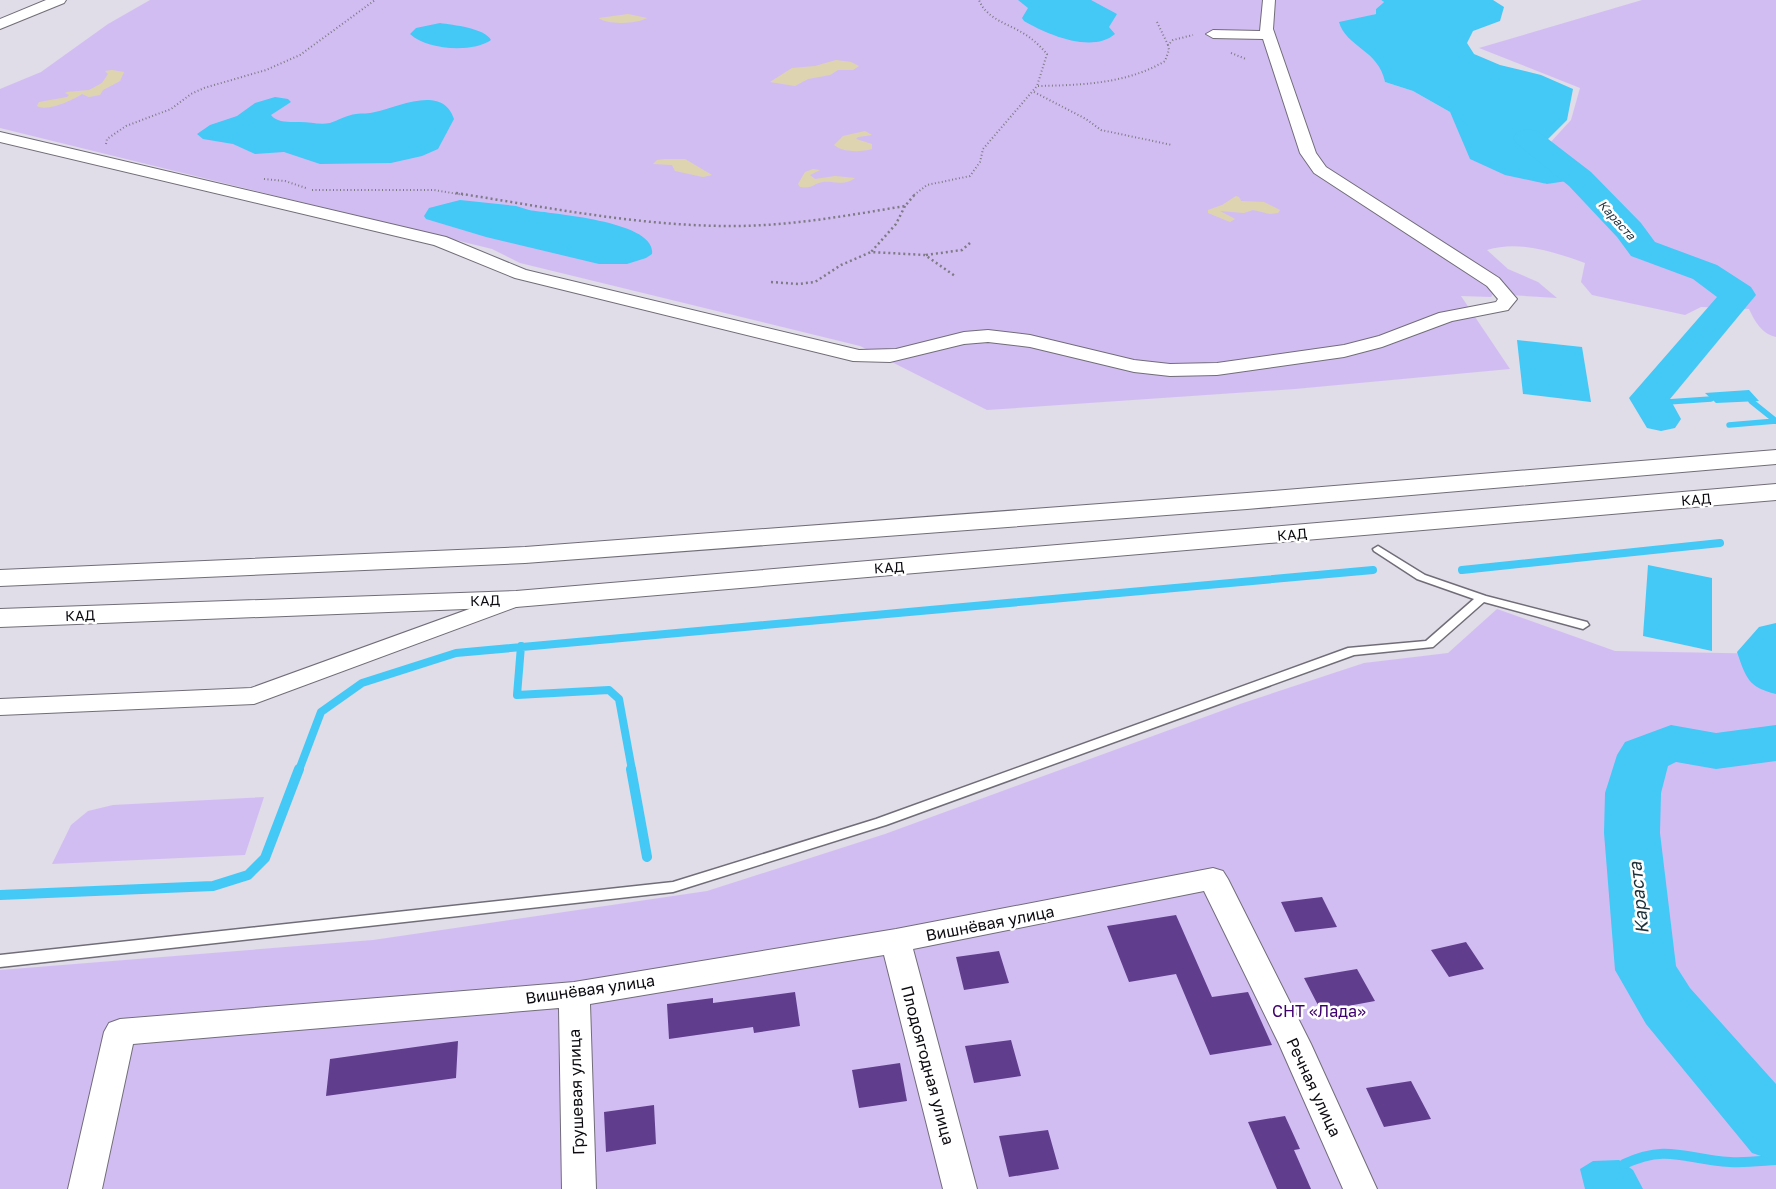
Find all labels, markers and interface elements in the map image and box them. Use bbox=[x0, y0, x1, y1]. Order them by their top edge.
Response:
water label: Караста bbox=[1595, 197, 1640, 244]
street label: КАД bbox=[1680, 489, 1712, 509]
street label: КАД bbox=[1276, 524, 1308, 544]
street label: КАД bbox=[873, 557, 905, 577]
street label: КАД bbox=[470, 591, 500, 609]
street label: КАД bbox=[65, 606, 95, 624]
water label: Караста bbox=[1623, 860, 1653, 935]
street label: Вишнёвая улица bbox=[924, 901, 1056, 945]
street label: Вишнёвая улица bbox=[524, 970, 656, 1008]
street label: Плодоягодная улица bbox=[897, 983, 959, 1147]
park label: СНТ «Лада» bbox=[1272, 1001, 1366, 1021]
street label: Грушевая улица bbox=[564, 1029, 588, 1155]
street label: Речная улица bbox=[1282, 1034, 1346, 1140]

